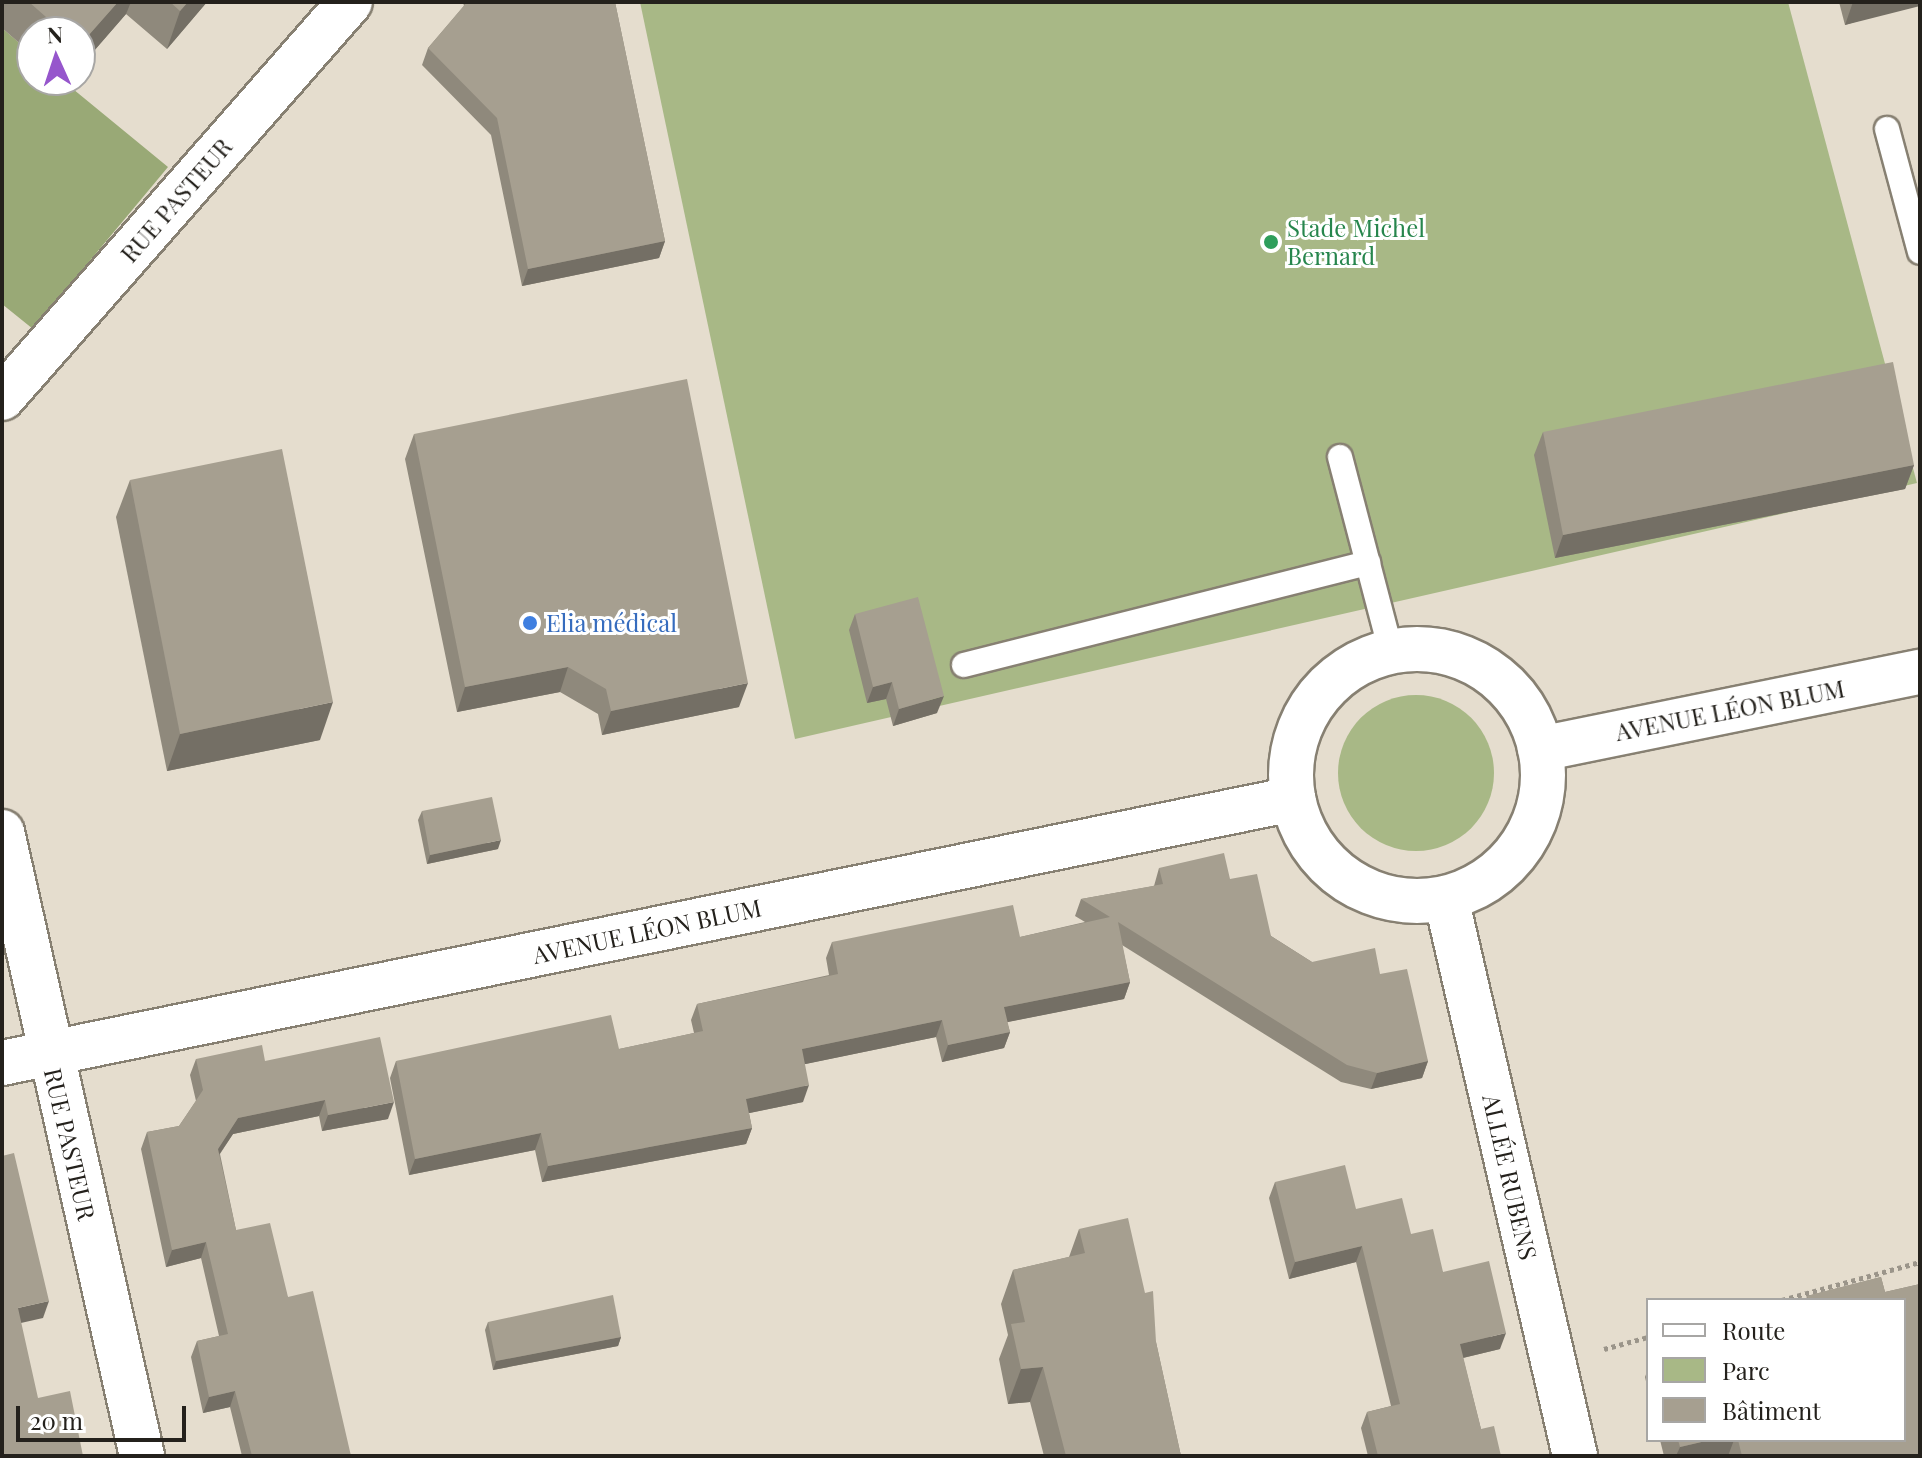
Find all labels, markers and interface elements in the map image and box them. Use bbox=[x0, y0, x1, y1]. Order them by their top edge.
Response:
north arrow bbox=[16, 16, 96, 96]
text: N bbox=[46, 19, 64, 49]
street label: RUE PASTEUR bbox=[114, 132, 238, 268]
place label: Stade Michel Bernard bbox=[1287, 214, 1425, 270]
marker: Stade Michel Bernard bbox=[1262, 233, 1280, 251]
place label: Elia médical bbox=[546, 609, 677, 637]
marker: Elia médical bbox=[521, 614, 539, 632]
street label: AVENUE LÉON BLUM bbox=[1613, 674, 1847, 746]
street label: AVENUE LÉON BLUM bbox=[530, 893, 764, 969]
street label: RUE PASTEUR bbox=[39, 1065, 101, 1223]
street label: ALLÉE RUBENS bbox=[1477, 1091, 1543, 1263]
legend bbox=[1646, 1298, 1906, 1442]
text: Route bbox=[1722, 1314, 1785, 1346]
text: Parc bbox=[1722, 1354, 1770, 1386]
scale bar bbox=[20, 1390, 190, 1440]
text: Bâtiment bbox=[1722, 1394, 1821, 1426]
text: 20 m bbox=[30, 1404, 83, 1436]

